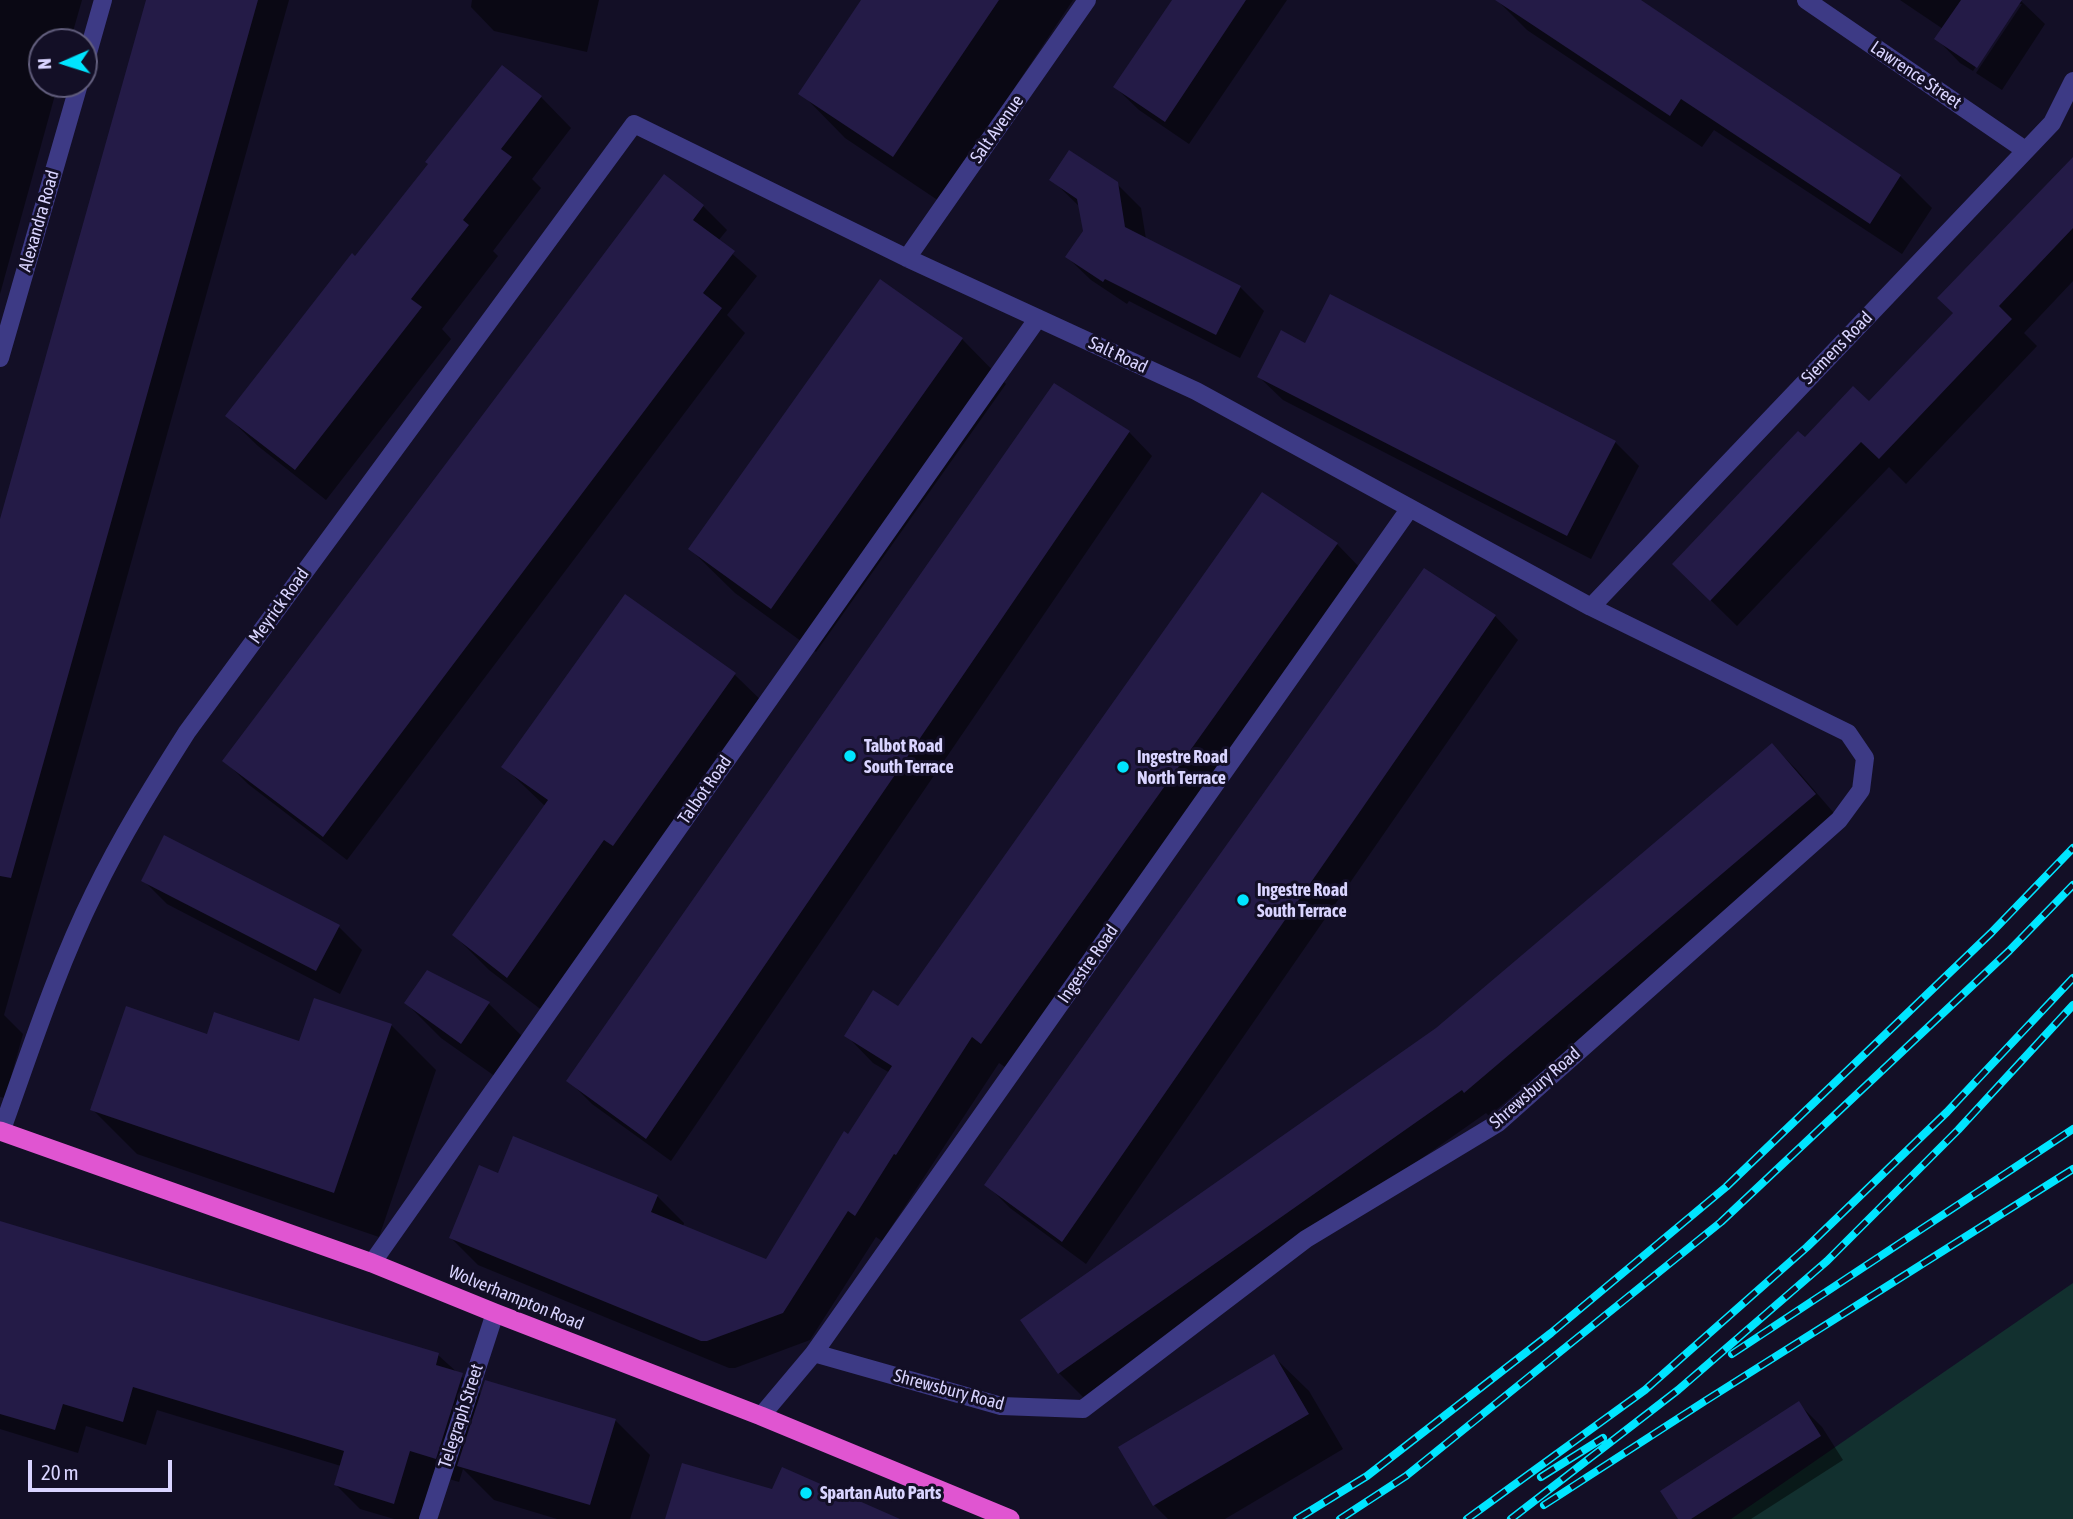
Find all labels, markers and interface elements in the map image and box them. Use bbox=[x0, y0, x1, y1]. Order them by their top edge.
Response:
north arrow bbox=[28, 28, 98, 98]
street label: Lawrence Street bbox=[1866, 37, 1966, 113]
text: N bbox=[33, 58, 55, 70]
street label: Salt Avenue bbox=[966, 91, 1028, 167]
street label: Alexandra Road bbox=[14, 168, 64, 274]
street label: Siemens Road bbox=[1797, 307, 1877, 389]
street label: Salt Road bbox=[1085, 332, 1151, 378]
street label: Meyrick Road bbox=[244, 564, 314, 648]
place label: Talbot Road South Terrace bbox=[864, 735, 954, 778]
place label: Ingestre Road North Terrace bbox=[1137, 746, 1228, 788]
marker: Talbot Road South Terrace bbox=[842, 748, 858, 764]
street label: Talbot Road bbox=[674, 752, 736, 828]
marker: Ingestre Road North Terrace bbox=[1115, 759, 1131, 775]
place label: Ingestre Road South Terrace bbox=[1257, 879, 1348, 922]
marker: Ingestre Road South Terrace bbox=[1235, 892, 1251, 908]
street label: Ingestre Road bbox=[1053, 921, 1123, 1007]
street label: Shrewsbury Road bbox=[1485, 1043, 1585, 1133]
street label: Wolverhampton Road bbox=[445, 1261, 587, 1335]
street label: Telegraph Street bbox=[434, 1361, 488, 1471]
street label: Shrewsbury Road bbox=[891, 1365, 1007, 1415]
scale bar bbox=[32, 1446, 175, 1490]
text: 20 m bbox=[41, 1460, 79, 1484]
place label: Spartan Auto Parts bbox=[820, 1482, 941, 1504]
marker: Spartan Auto Parts bbox=[798, 1485, 814, 1501]

